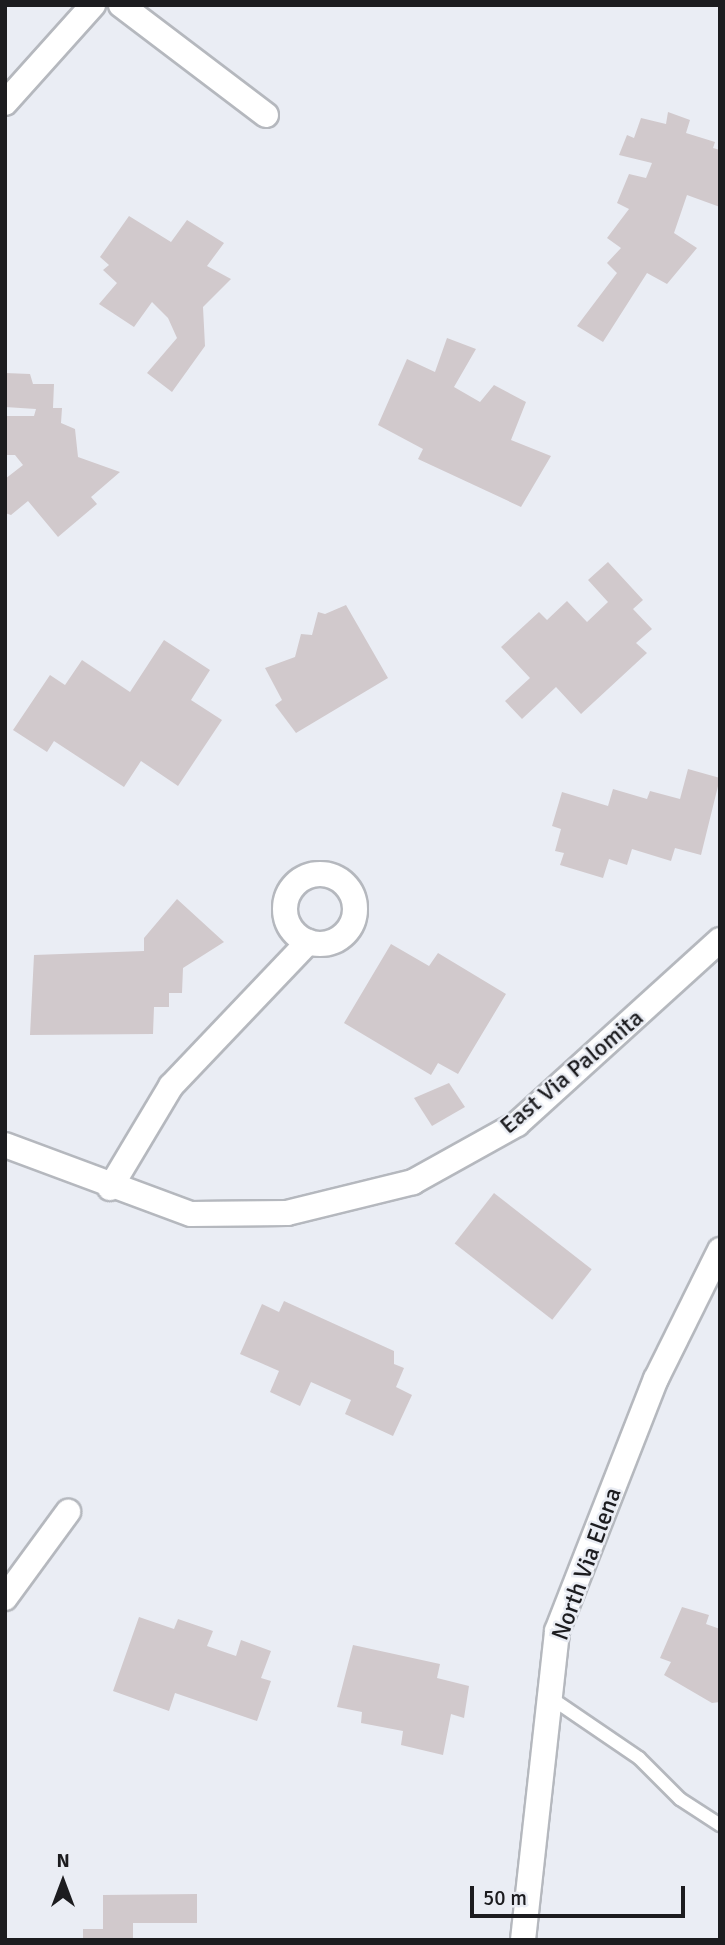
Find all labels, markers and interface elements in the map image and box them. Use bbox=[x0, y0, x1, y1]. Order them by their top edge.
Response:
street label: East Via Palomita bbox=[495, 1004, 649, 1140]
street label: North Via Elena bbox=[546, 1484, 628, 1644]
north arrow bbox=[28, 1847, 98, 1917]
text: N bbox=[56, 1849, 70, 1873]
scale bar bbox=[473, 1871, 688, 1915]
text: 50 m bbox=[483, 1885, 527, 1911]

